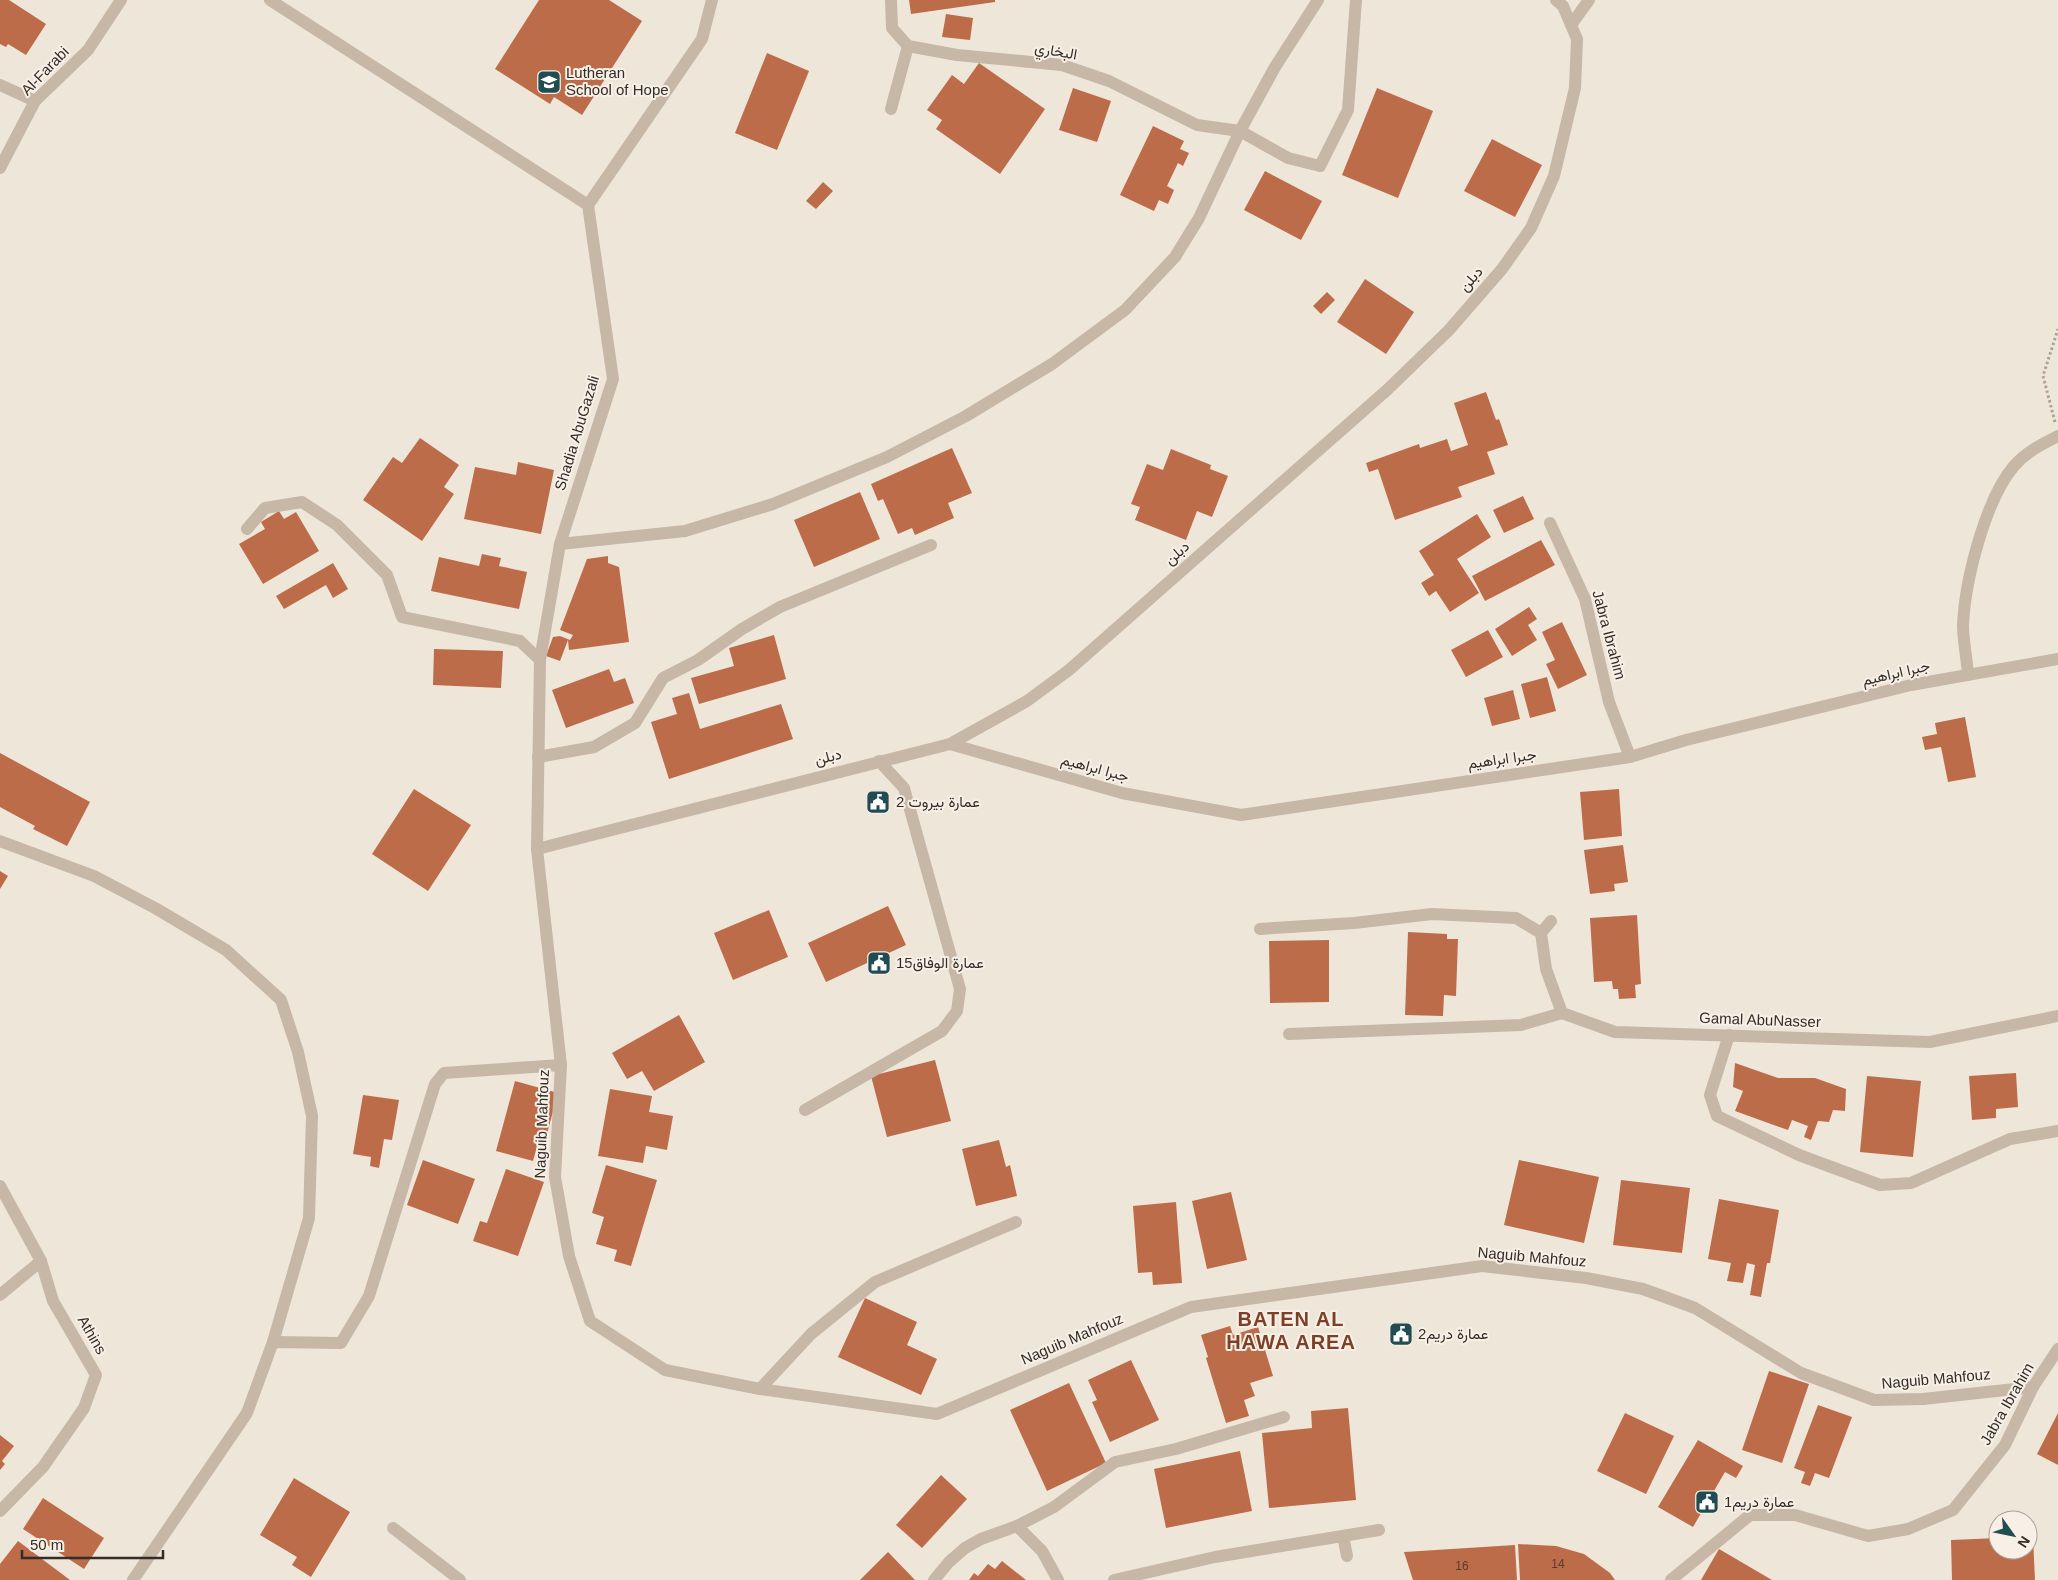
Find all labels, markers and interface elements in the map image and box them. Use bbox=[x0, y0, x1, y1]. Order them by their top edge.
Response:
street label: البخاري bbox=[1033, 38, 1079, 68]
street label: Al-Farabi bbox=[17, 43, 72, 98]
place label: Lutheran School of Hope bbox=[566, 64, 669, 98]
school or university icon: Lutheran School of Hope bbox=[536, 69, 562, 95]
street label: دبلن bbox=[1455, 263, 1487, 296]
street label: Shadia AbuGazali bbox=[551, 373, 602, 492]
street label: دبلن bbox=[1161, 537, 1194, 569]
street label: Jabra Ibrahim bbox=[1589, 588, 1630, 681]
street label: جبرا ابراهيم bbox=[1860, 656, 1932, 691]
street label: دبلن bbox=[813, 745, 844, 770]
street label: جبرا ابراهيم bbox=[1466, 745, 1538, 774]
street label: جبرا ابراهيم bbox=[1059, 750, 1131, 787]
public building icon: عمارة بيروت 2 bbox=[865, 789, 891, 815]
place label: عمارة بيروت 2 bbox=[896, 793, 980, 811]
public building icon: عمارة الوفاق15 bbox=[866, 950, 892, 976]
place label: عمارة الوفاق15 bbox=[896, 954, 984, 972]
street label: Gamal AbuNasser bbox=[1699, 1009, 1821, 1030]
street label: Naguib Mahfouz bbox=[531, 1069, 552, 1179]
street label: Naguib Mahfouz bbox=[1477, 1243, 1587, 1270]
district label: BATEN AL HAWA AREA bbox=[1226, 1308, 1356, 1353]
street label: Naguib Mahfouz bbox=[1018, 1309, 1125, 1368]
street label: Athins bbox=[75, 1312, 110, 1357]
public building icon: عمارة دريم2 bbox=[1388, 1321, 1414, 1347]
place label: عمارة دريم2 bbox=[1418, 1325, 1488, 1344]
street label: Jabra Ibrahim bbox=[1976, 1360, 2037, 1448]
street label: Naguib Mahfouz bbox=[1881, 1365, 1991, 1392]
public building icon: عمارة دريم1 bbox=[1694, 1489, 1720, 1515]
place label: عمارة دريم1 bbox=[1724, 1493, 1794, 1512]
north arrow bbox=[1988, 1510, 2038, 1560]
scale bar bbox=[22, 1528, 164, 1560]
text: N bbox=[2014, 1533, 2033, 1551]
text: 50 m bbox=[30, 1536, 63, 1553]
house number: 14 bbox=[1551, 1557, 1565, 1571]
house number: 16 bbox=[1455, 1559, 1469, 1573]

